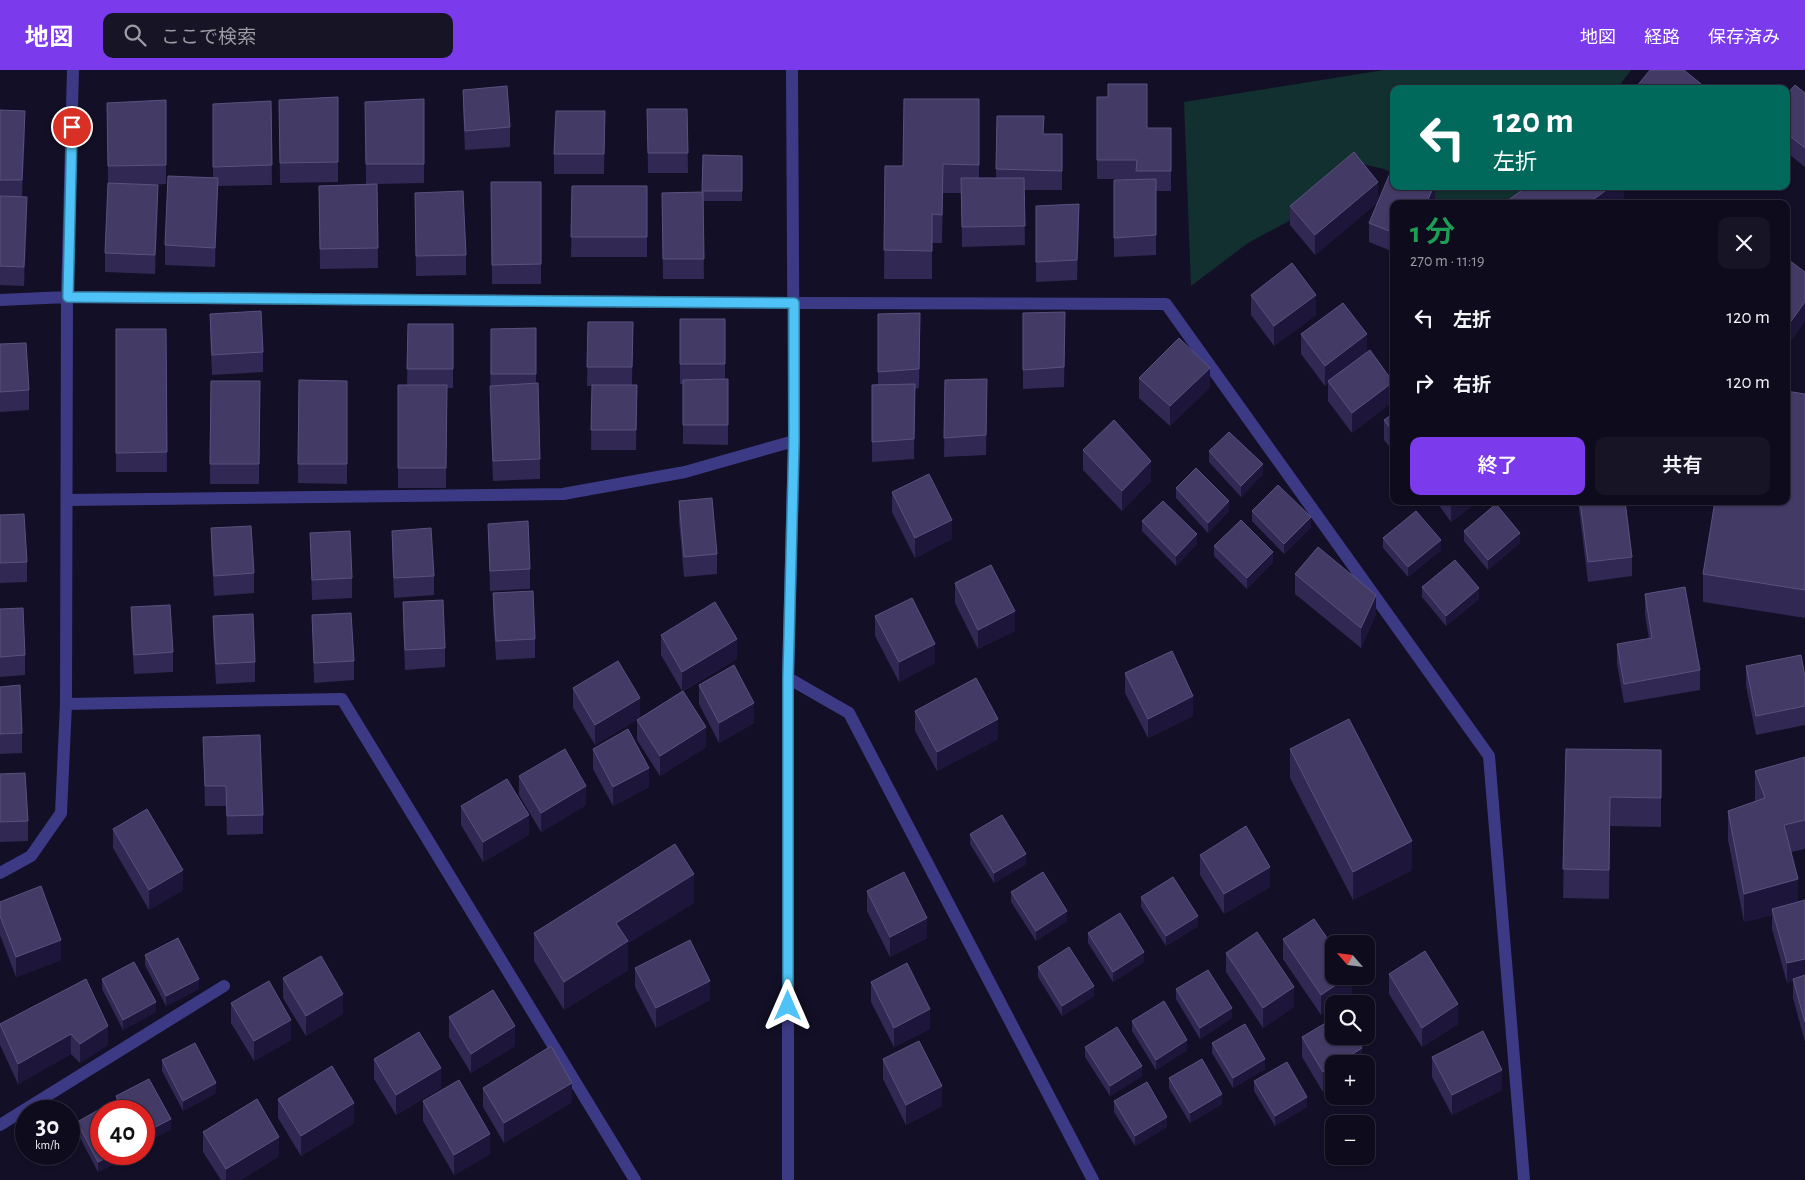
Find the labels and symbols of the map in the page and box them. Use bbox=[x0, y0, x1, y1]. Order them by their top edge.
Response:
pin bbox=[51, 106, 93, 148]
north arrow bbox=[1325, 935, 1375, 985]
position arrow bbox=[761, 979, 813, 1031]
speed limit sign: 40 bbox=[90, 1100, 155, 1165]

